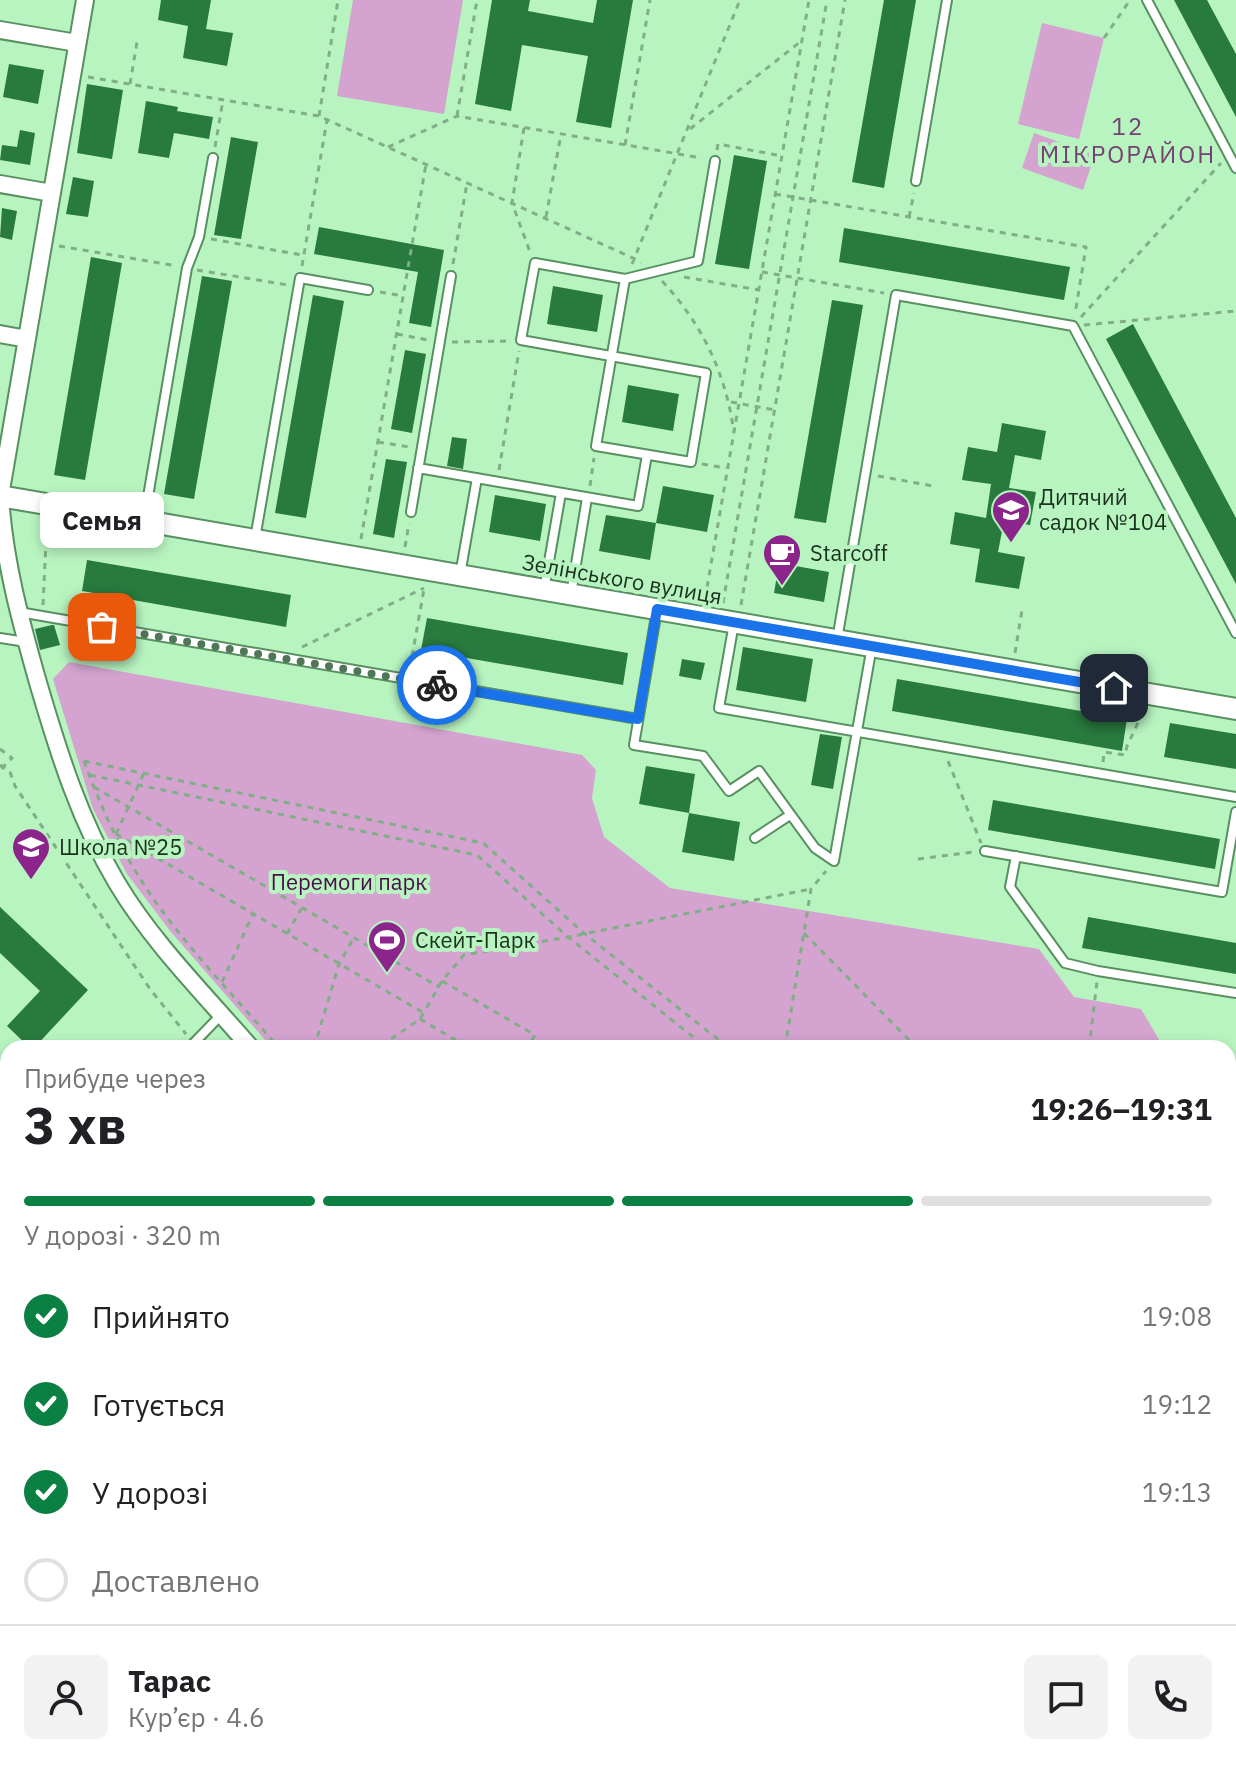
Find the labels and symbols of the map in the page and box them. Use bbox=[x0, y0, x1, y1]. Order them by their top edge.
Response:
district label: 12 МІКРОРАЙОН bbox=[1040, 110, 1216, 170]
place label: Дитячий садок №104 bbox=[1039, 482, 1167, 536]
school or university icon: Дитячий садок №104 bbox=[990, 489, 1032, 544]
callout: Семья bbox=[40, 491, 164, 547]
cafe icon: Starcoff bbox=[761, 532, 803, 587]
place label: Starcoff bbox=[810, 538, 888, 567]
street label: Зелінського вулиця bbox=[520, 547, 724, 610]
pin bbox=[68, 593, 136, 661]
courier bbox=[397, 645, 477, 725]
pin bbox=[1080, 654, 1148, 722]
school or university icon: Школа №25 bbox=[10, 826, 52, 881]
place label: Школа №25 bbox=[59, 832, 182, 861]
park label: Перемоги парк bbox=[271, 867, 427, 896]
sports icon: Скейт-Парк bbox=[366, 919, 408, 974]
place label: Скейт-Парк bbox=[415, 925, 536, 954]

